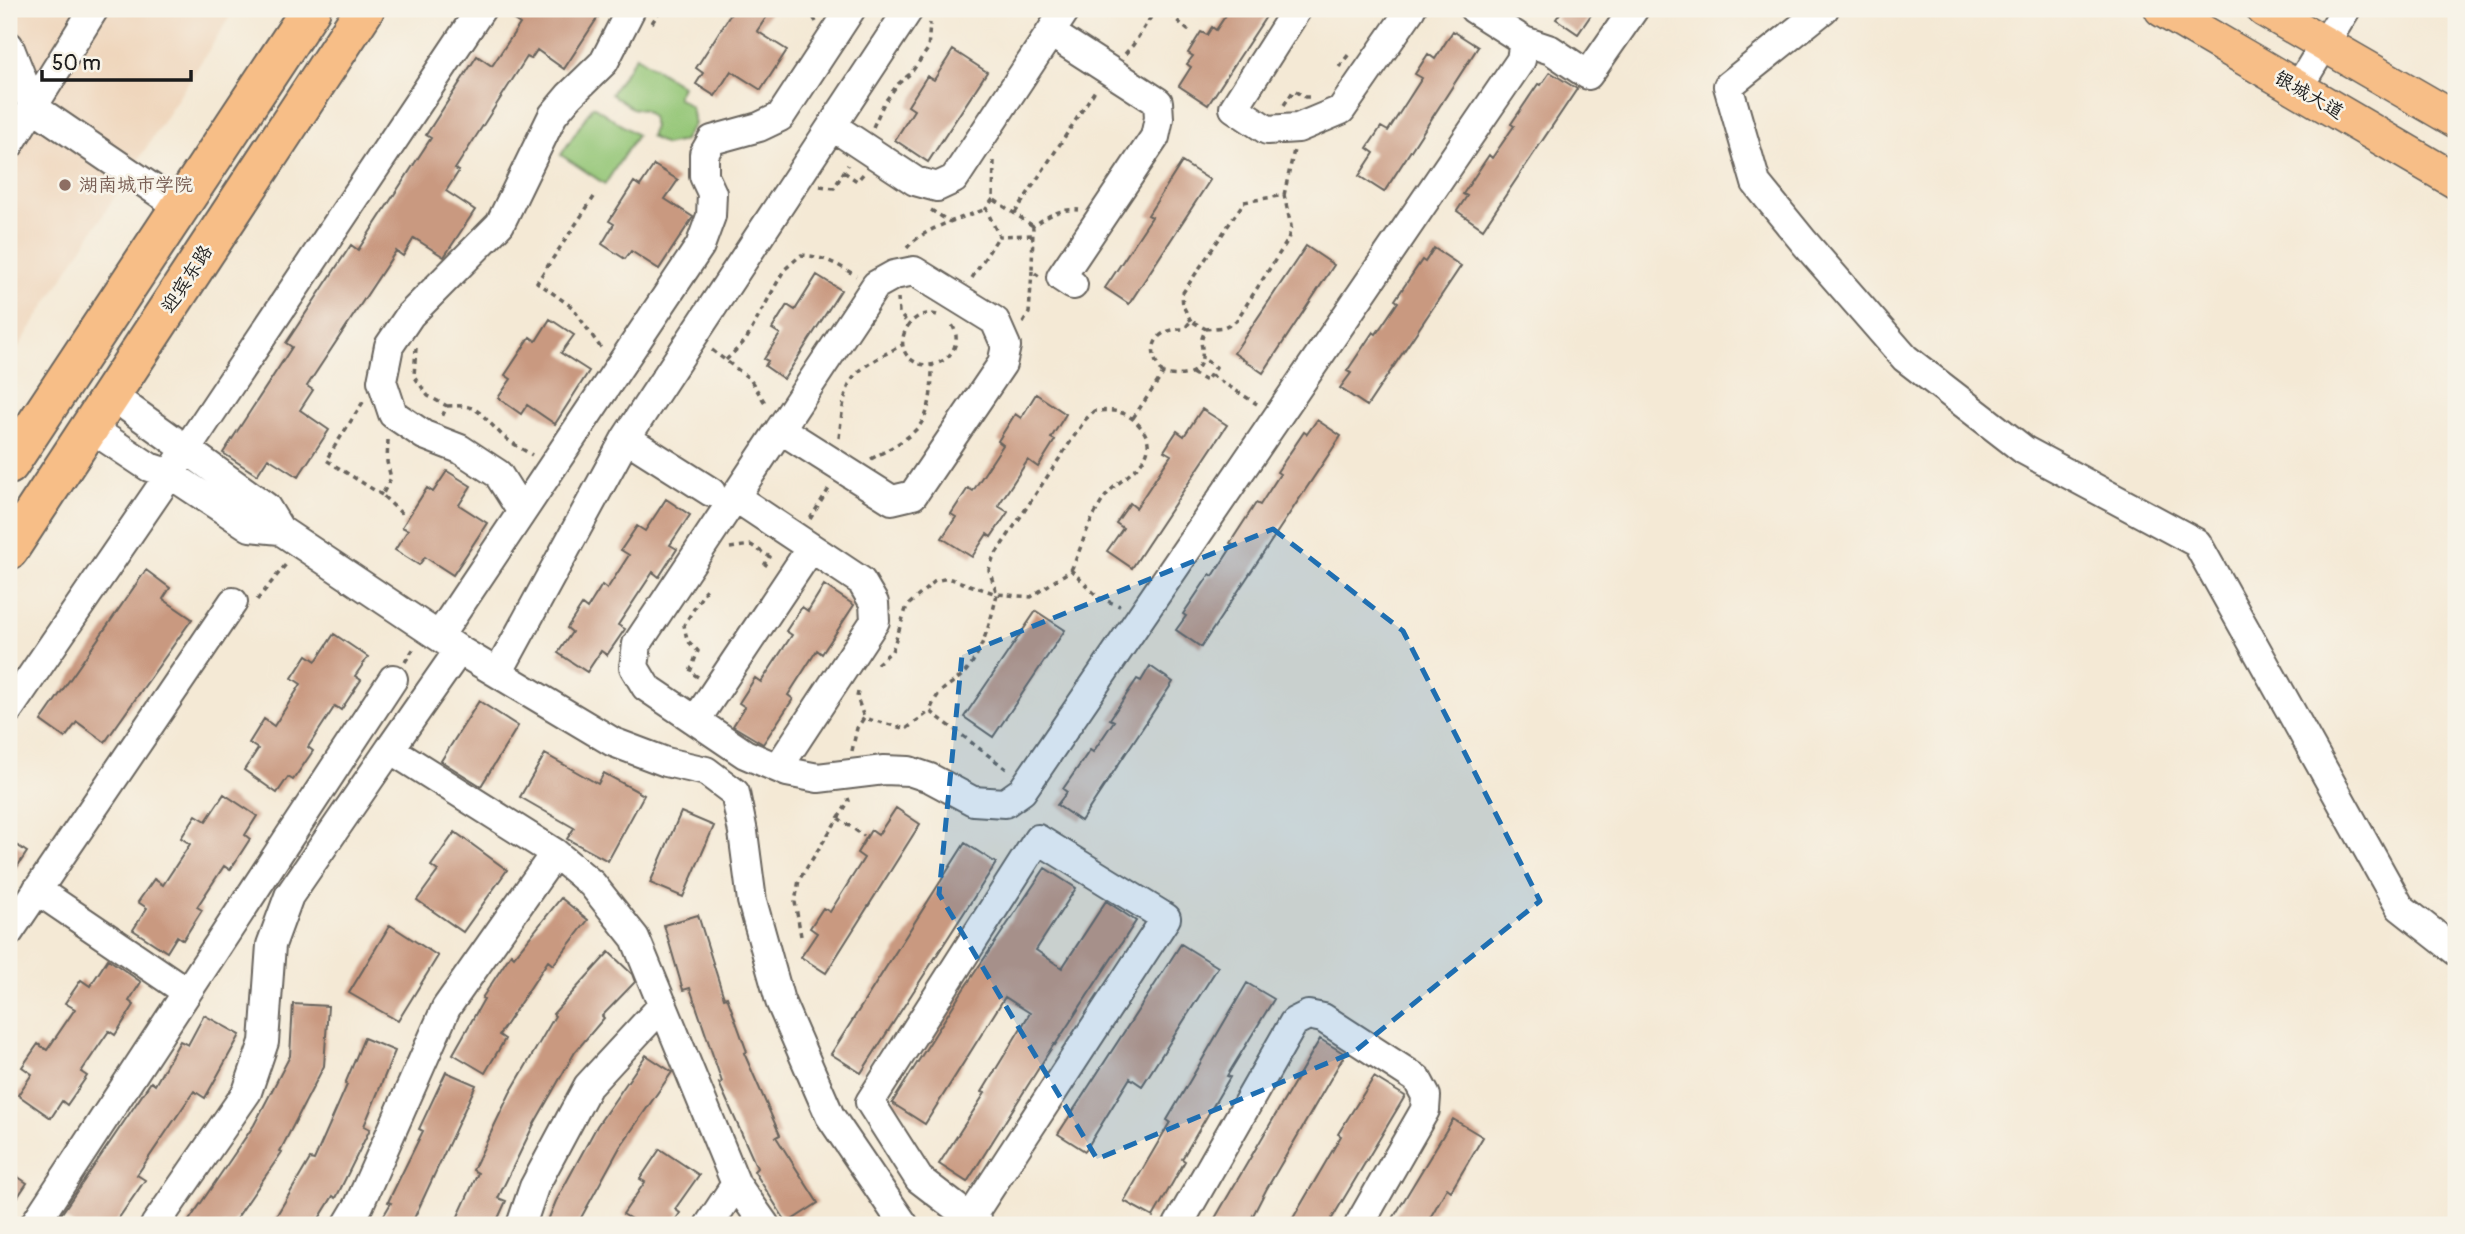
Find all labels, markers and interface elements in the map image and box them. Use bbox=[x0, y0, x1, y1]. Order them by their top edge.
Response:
scale bar bbox=[42, 38, 191, 82]
text: 50 m bbox=[52, 50, 101, 77]
street label: 银城大道 bbox=[2270, 66, 2348, 124]
place label: 湖南城市学院 bbox=[79, 173, 193, 197]
marker: 湖南城市学院 bbox=[57, 177, 73, 193]
street label: 迎宾东路 bbox=[156, 241, 218, 317]

